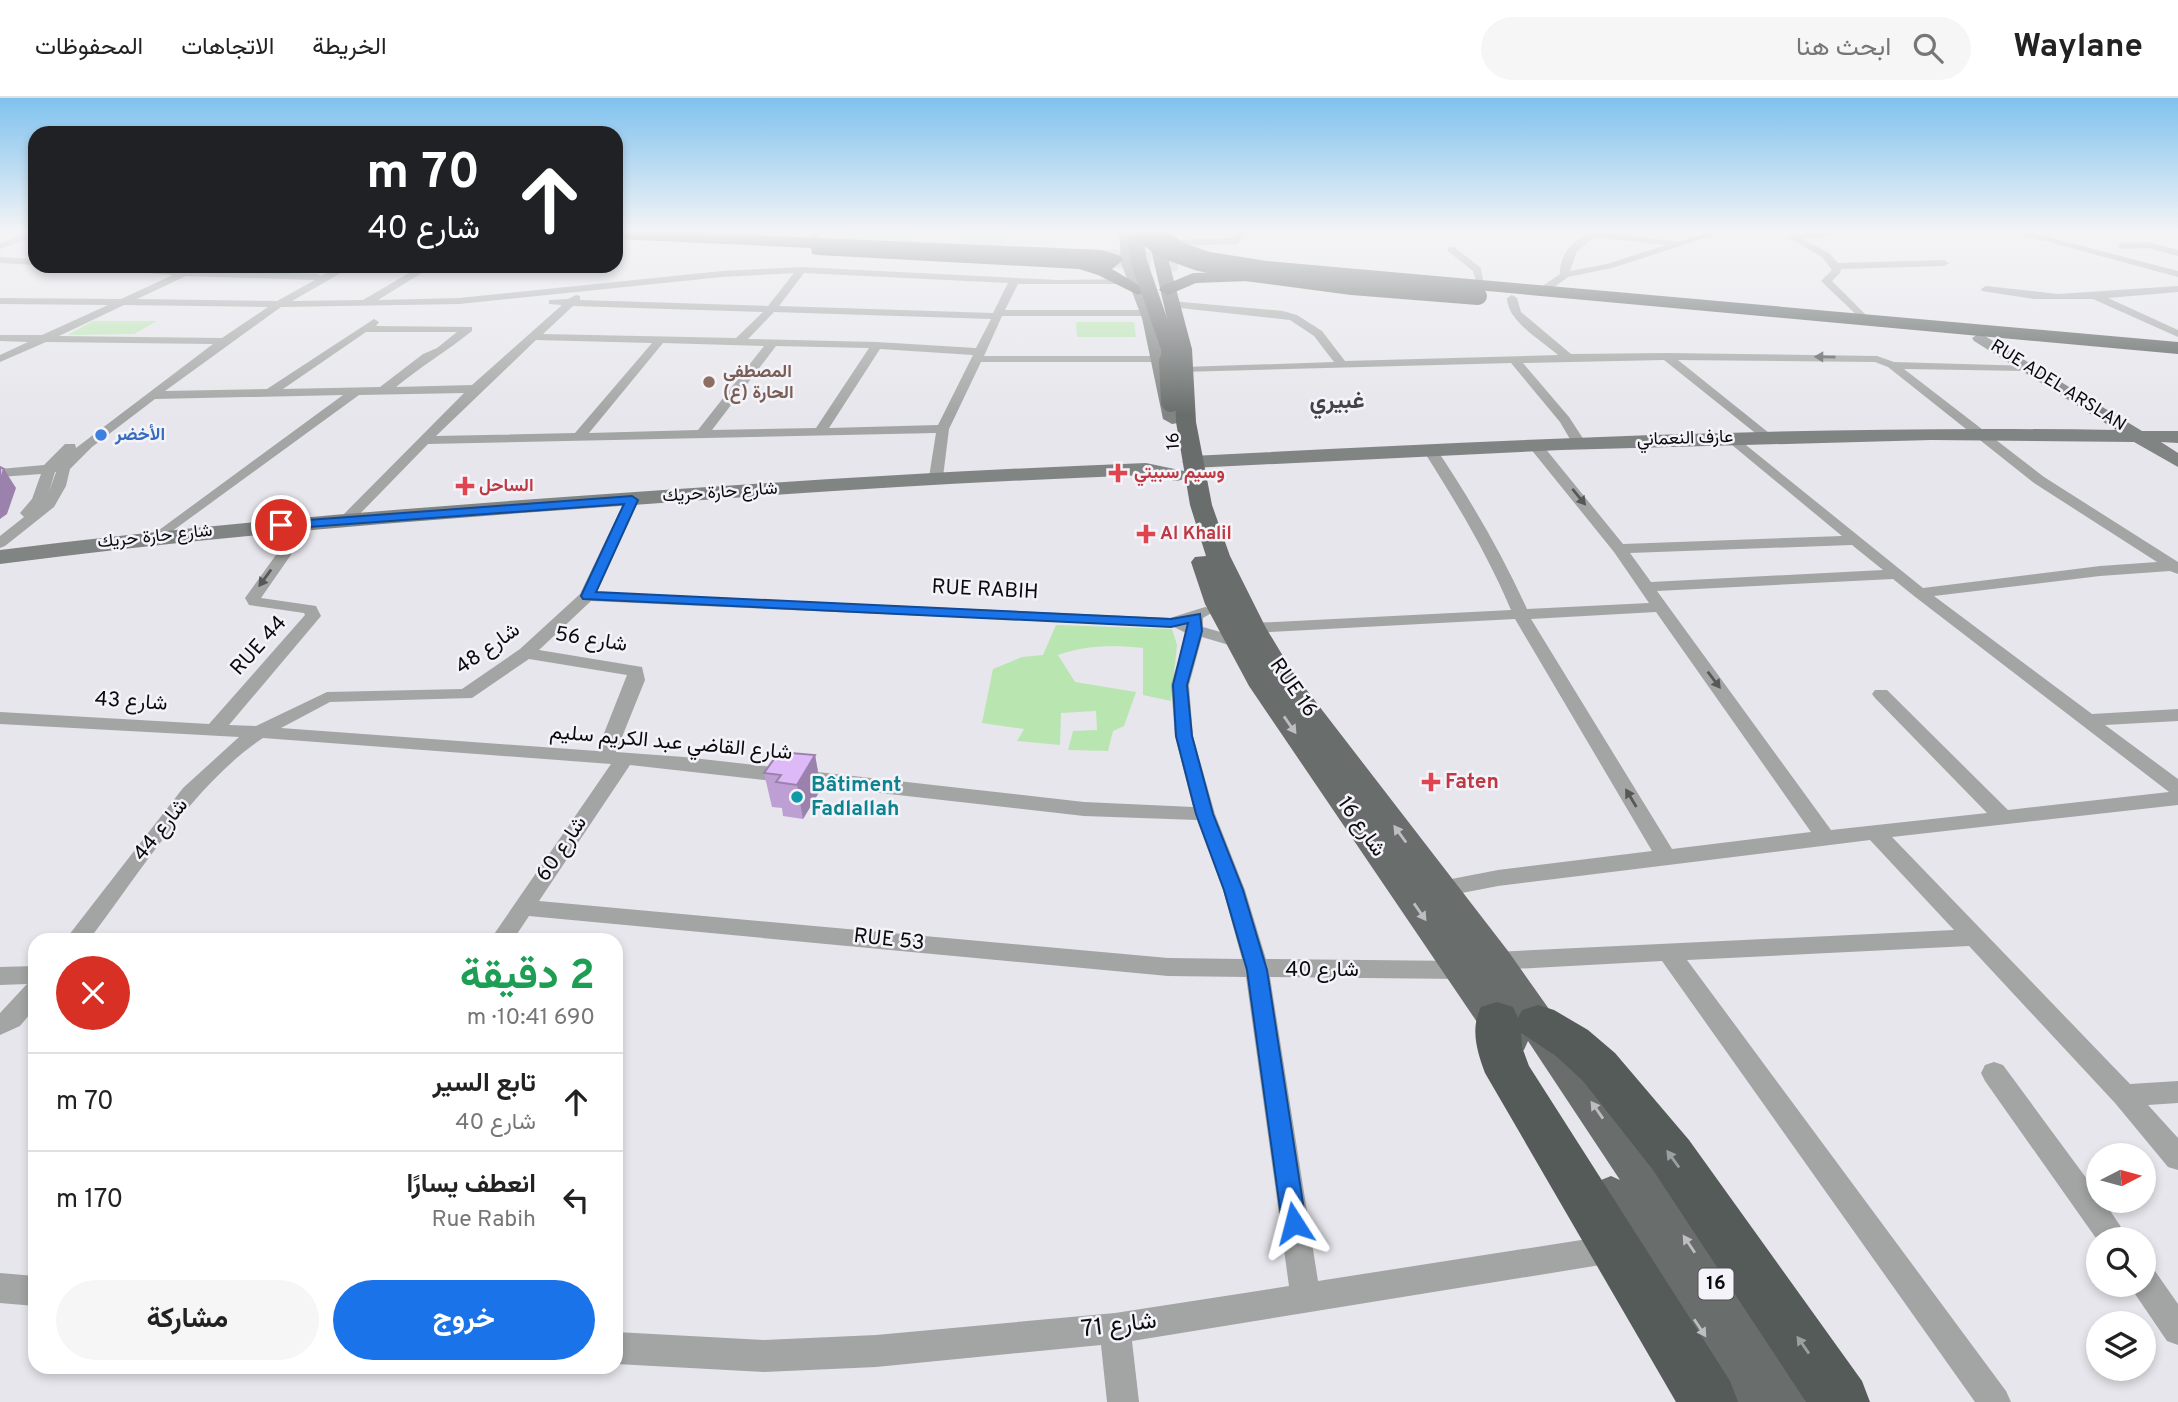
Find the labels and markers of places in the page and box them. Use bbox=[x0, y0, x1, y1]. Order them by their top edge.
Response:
place label: المصطفى الحارة (ع) bbox=[723, 361, 794, 405]
marker: المصطفى الحارة (ع) bbox=[701, 374, 717, 390]
place label: الأخضر bbox=[114, 424, 165, 447]
marker: الأخضر bbox=[93, 427, 109, 443]
place label: وسيم سبيتي bbox=[1134, 462, 1225, 487]
marker: وسيم سبيتي bbox=[1108, 463, 1128, 483]
place label: الساحل bbox=[479, 475, 534, 498]
marker: الساحل bbox=[457, 478, 473, 494]
pin bbox=[251, 495, 311, 555]
place label: Al Khalil bbox=[1160, 523, 1232, 546]
marker: Al Khalil bbox=[1138, 526, 1154, 542]
place label: Faten bbox=[1445, 769, 1499, 796]
place label: Bâtiment Fadlallah bbox=[811, 772, 902, 823]
marker: Faten bbox=[1423, 774, 1439, 790]
marker: Bâtiment Fadlallah bbox=[789, 789, 805, 805]

